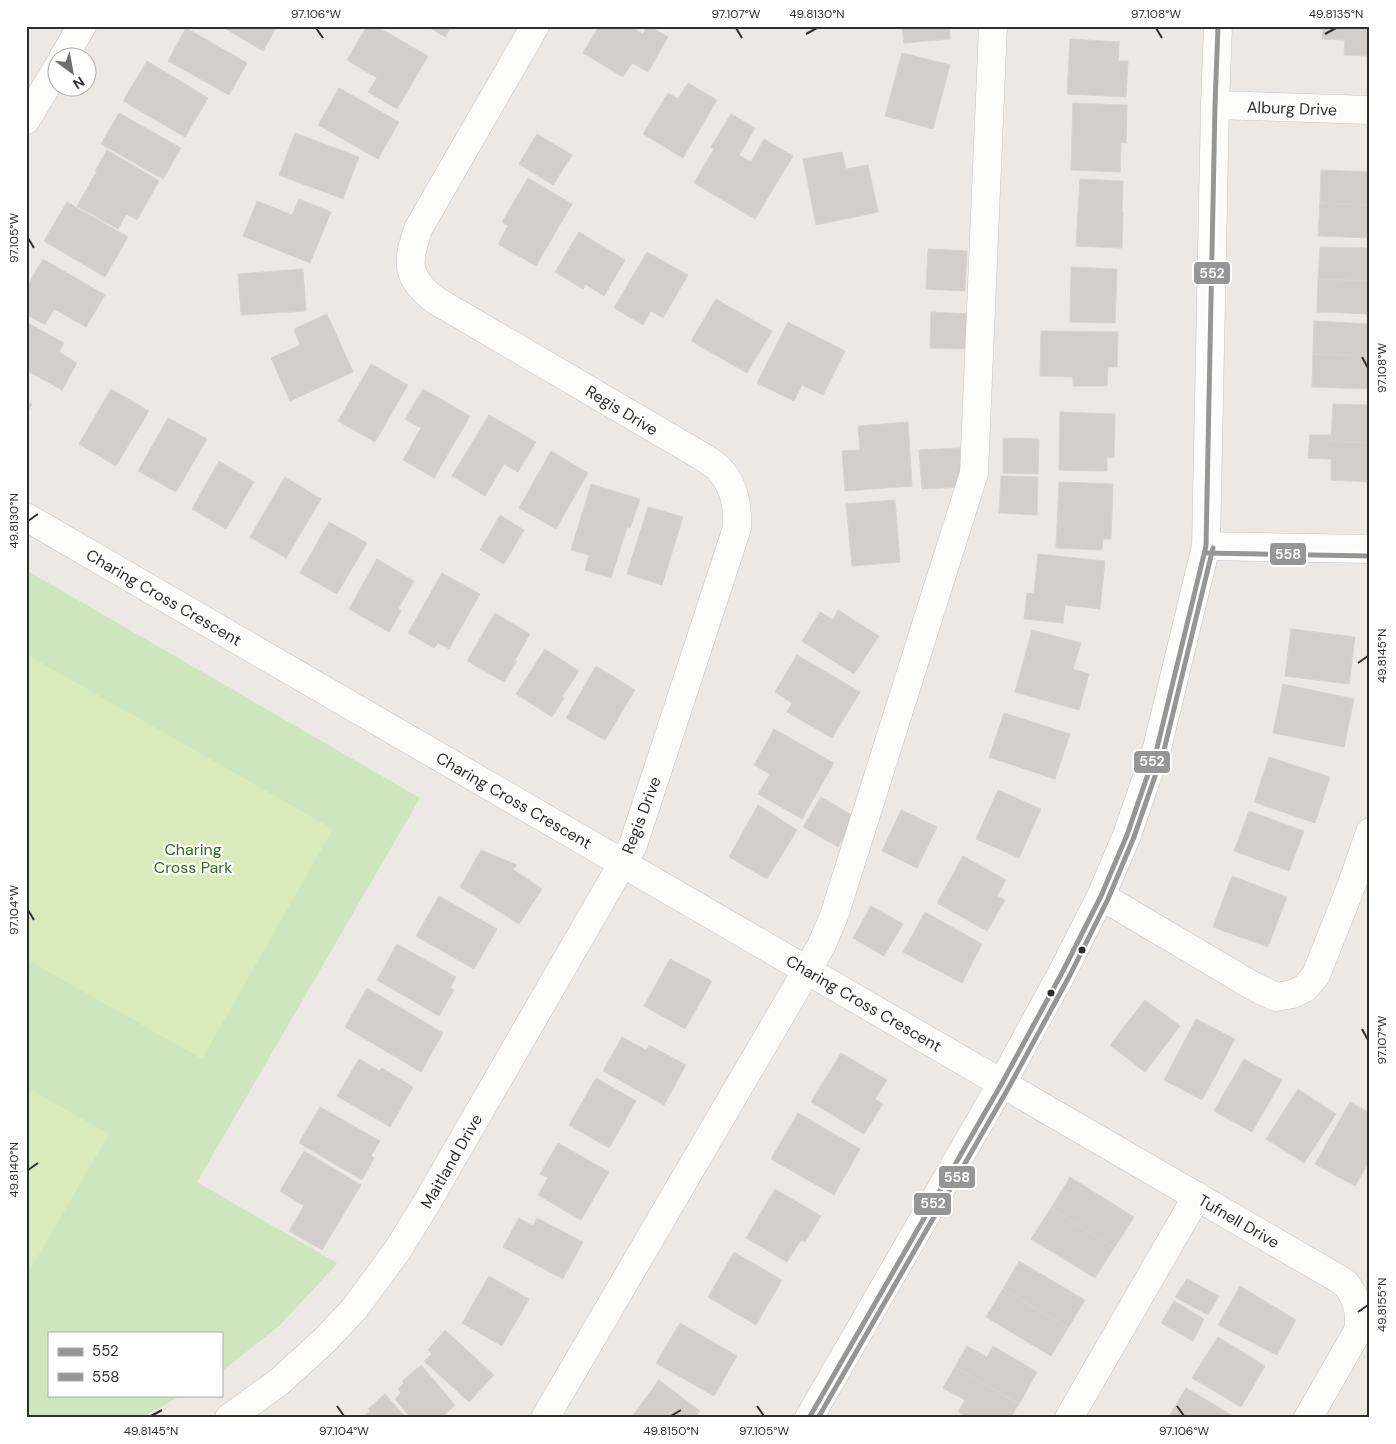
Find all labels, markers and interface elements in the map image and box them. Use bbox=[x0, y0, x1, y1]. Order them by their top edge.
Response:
text: 97.106°W bbox=[291, 6, 341, 22]
text: 97.107°W bbox=[712, 6, 761, 22]
text: 49.8130°N bbox=[789, 6, 845, 22]
text: 97.108°W bbox=[1131, 6, 1181, 22]
text: 49.8135°N bbox=[1309, 6, 1363, 22]
north arrow bbox=[48, 48, 98, 98]
text: N bbox=[70, 73, 88, 93]
street label: Alburg Drive bbox=[1247, 96, 1337, 121]
text: 97.105°W bbox=[6, 213, 22, 263]
line badge: 552 bbox=[1193, 261, 1231, 285]
text: 552 bbox=[1199, 264, 1225, 282]
text: 97.108°W bbox=[1374, 343, 1390, 393]
street label: Regis Drive bbox=[582, 381, 662, 440]
text: 49.8130°N bbox=[6, 493, 22, 549]
line badge: 558 bbox=[1269, 542, 1307, 566]
street label: Charing Cross Crescent bbox=[82, 544, 245, 651]
text: 558 bbox=[1275, 545, 1301, 563]
text: 49.8145°N bbox=[1374, 629, 1390, 683]
street label: Charing Cross Crescent bbox=[432, 747, 595, 854]
line badge: 552 bbox=[1133, 750, 1171, 774]
text: 552 bbox=[1139, 752, 1165, 770]
street label: Regis Drive bbox=[617, 774, 666, 857]
park label: Charing Cross Park bbox=[154, 839, 232, 878]
text: 97.104°W bbox=[6, 885, 22, 935]
unlabelled marker bbox=[1077, 945, 1087, 955]
street label: Charing Cross Crescent bbox=[782, 950, 945, 1057]
unlabelled marker bbox=[1046, 988, 1056, 998]
text: 97.107°W bbox=[1374, 1015, 1390, 1064]
street label: Maitland Drive bbox=[416, 1110, 487, 1212]
text: 49.8140°N bbox=[6, 1142, 22, 1198]
line badge: 558 bbox=[938, 1165, 976, 1189]
text: 558 bbox=[944, 1168, 970, 1186]
street label: Tufnell Drive bbox=[1194, 1190, 1283, 1253]
line badge: 552 bbox=[913, 1192, 952, 1216]
text: 552 bbox=[920, 1194, 946, 1212]
text: 49.8155°N bbox=[1374, 1278, 1390, 1332]
legend bbox=[48, 1332, 222, 1396]
text: 552 bbox=[92, 1341, 119, 1361]
text: 558 bbox=[92, 1367, 119, 1387]
text: 49.8145°N bbox=[124, 1423, 178, 1439]
text: 97.104°W bbox=[319, 1423, 369, 1439]
text: 49.8150°N bbox=[643, 1423, 699, 1439]
text: 97.105°W bbox=[739, 1423, 789, 1439]
text: 97.106°W bbox=[1159, 1423, 1209, 1439]

